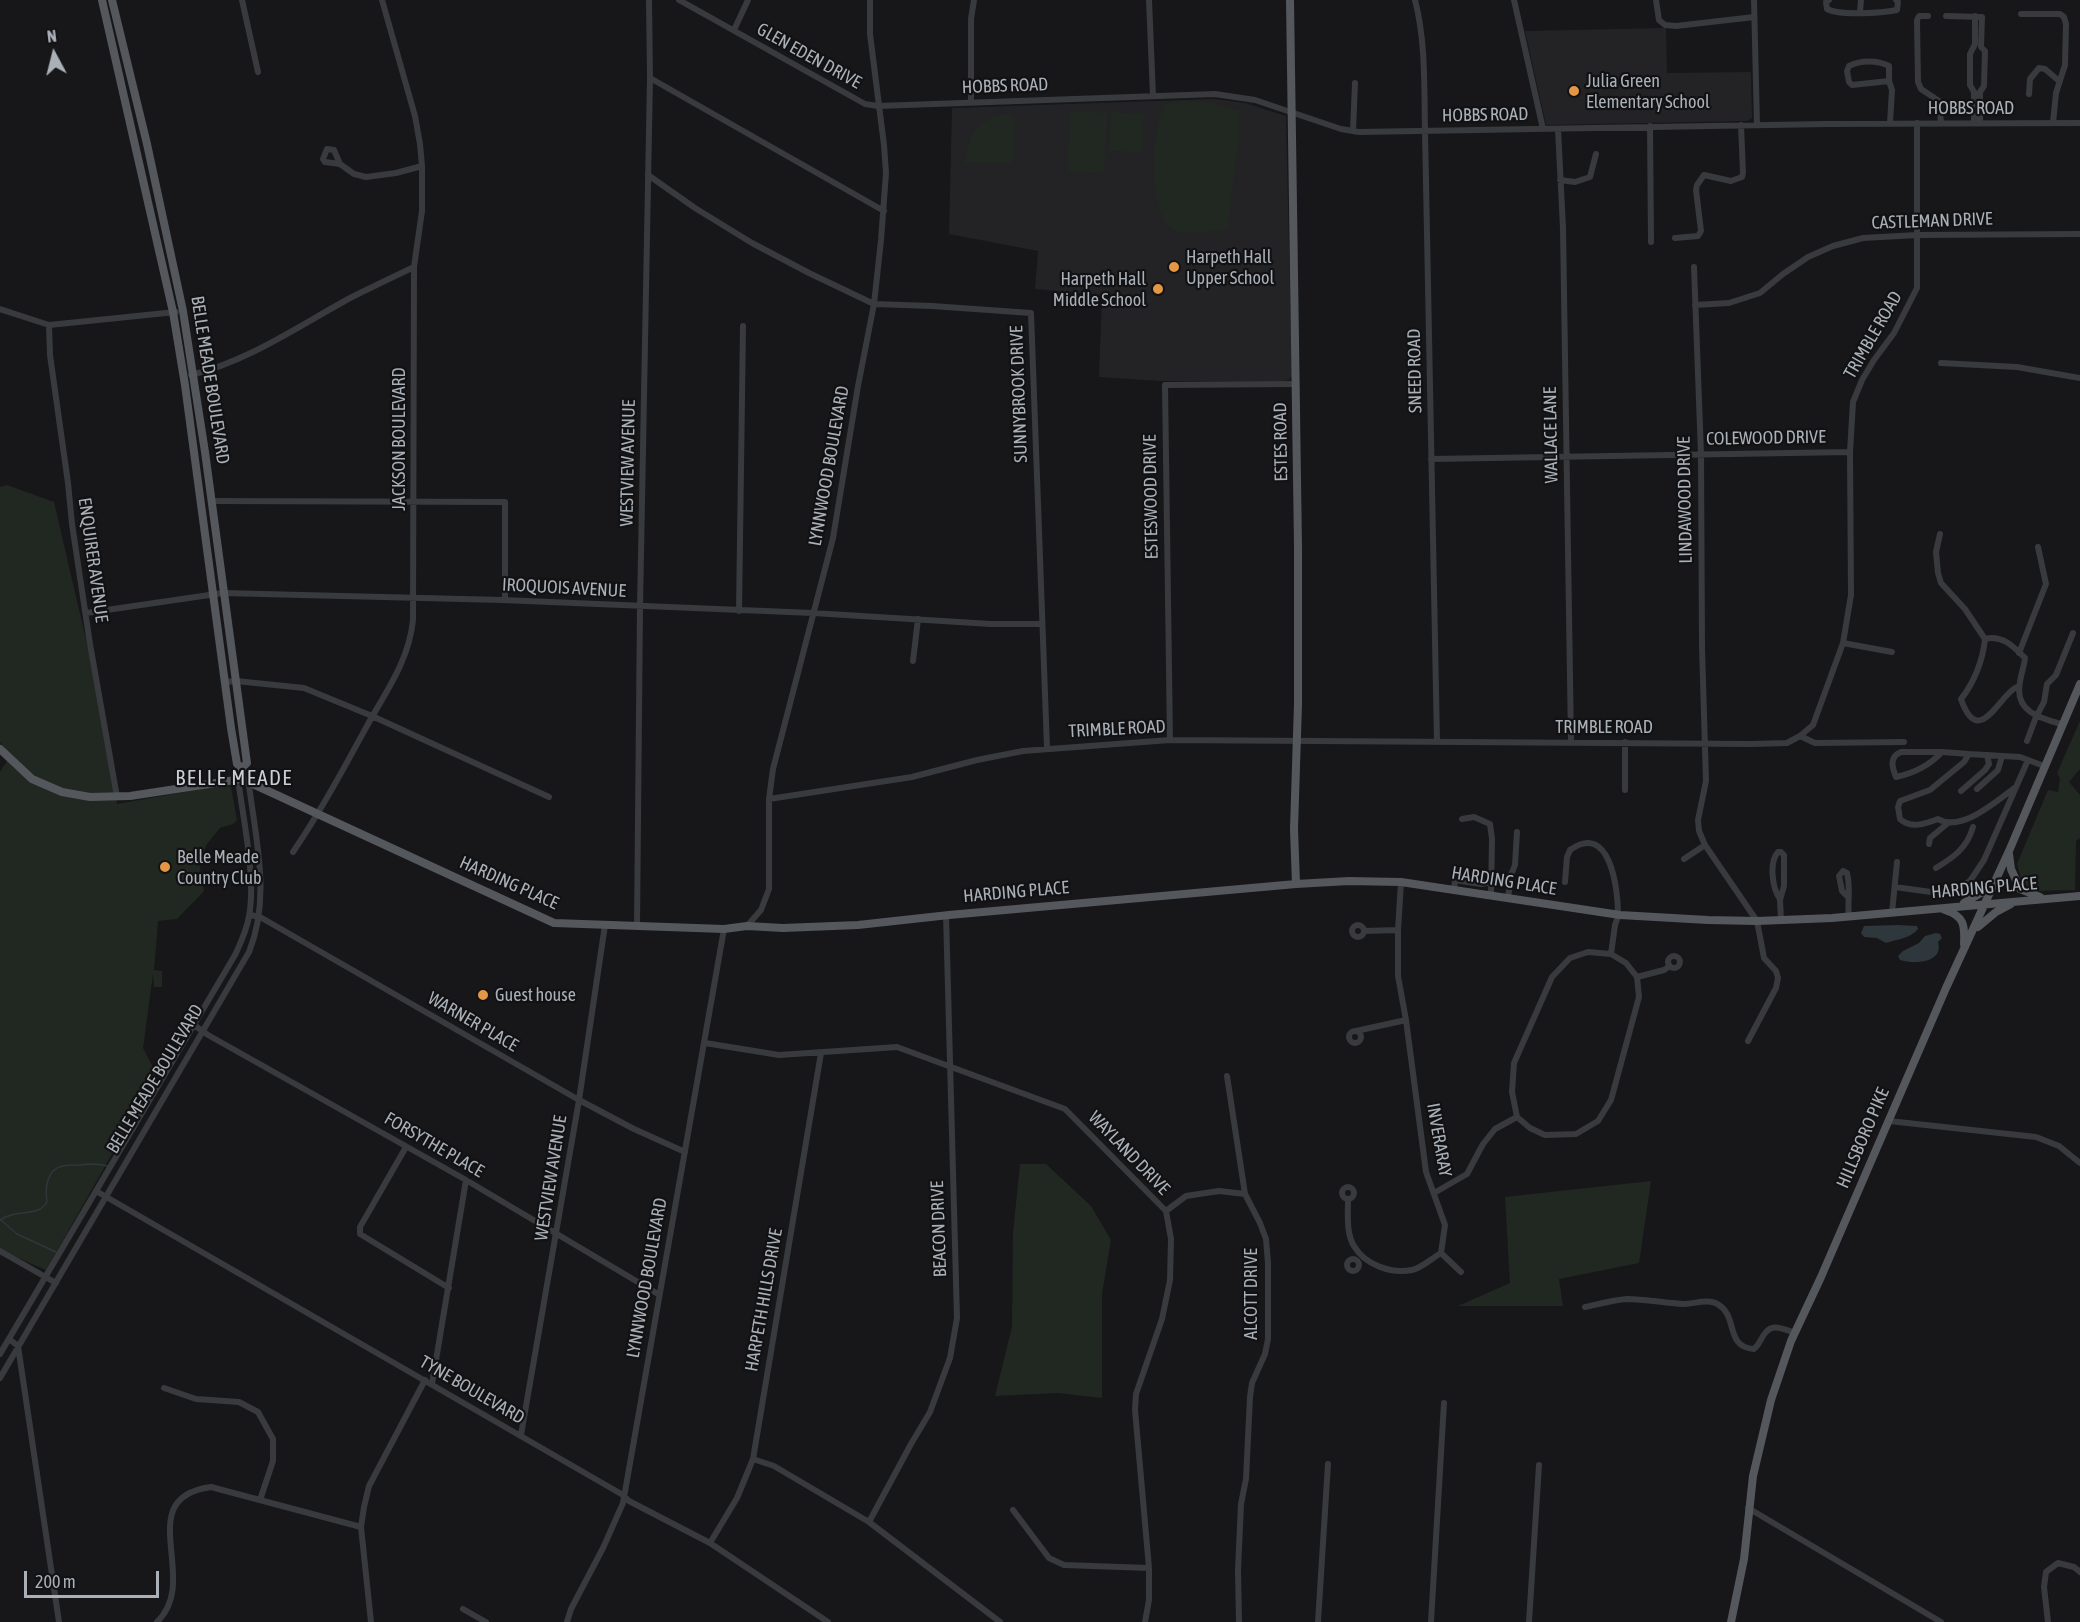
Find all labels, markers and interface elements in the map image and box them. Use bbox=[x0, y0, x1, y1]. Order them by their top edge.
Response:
street label: GLEN EDEN DRIVE bbox=[753, 18, 865, 94]
north arrow bbox=[24, 24, 84, 84]
text: N bbox=[46, 27, 58, 46]
place label: Julia Green Elementary School bbox=[1586, 70, 1710, 112]
street label: HOBBS ROAD bbox=[962, 74, 1048, 98]
marker: Julia Green Elementary School bbox=[1567, 84, 1581, 98]
street label: HOBBS ROAD bbox=[1928, 97, 2014, 119]
street label: HOBBS ROAD bbox=[1442, 103, 1528, 127]
street label: CASTLEMAN DRIVE bbox=[1871, 208, 1993, 234]
place label: Harpeth Hall Upper School bbox=[1186, 246, 1274, 288]
marker: Harpeth Hall Upper School bbox=[1167, 260, 1181, 274]
place label: Harpeth Hall Middle School bbox=[1053, 268, 1146, 310]
marker: Harpeth Hall Middle School bbox=[1151, 282, 1165, 296]
street label: TRIMBLE ROAD bbox=[1839, 287, 1907, 383]
street label: BELLE MEADE BOULEVARD bbox=[186, 295, 234, 465]
street label: SUNNYBROOK DRIVE bbox=[1006, 325, 1032, 463]
street label: SNEED ROAD bbox=[1403, 329, 1427, 413]
street label: JACKSON BOULEVARD bbox=[388, 367, 410, 511]
street label: LYNNWOOD BOULEVARD bbox=[804, 384, 854, 548]
street label: WALLACE LANE bbox=[1539, 387, 1563, 483]
street label: WESTVIEW AVENUE bbox=[616, 400, 640, 526]
street label: ESTES ROAD bbox=[1270, 402, 1292, 482]
street label: COLEWOOD DRIVE bbox=[1706, 426, 1826, 450]
street label: ESTESWOOD DRIVE bbox=[1139, 434, 1163, 560]
street label: LINDAWOOD DRIVE bbox=[1673, 436, 1697, 564]
street label: ENQUIRER AVENUE bbox=[74, 496, 112, 624]
street label: IROQUOIS AVENUE bbox=[502, 574, 626, 602]
street label: TRIMBLE ROAD bbox=[1068, 716, 1166, 742]
street label: TRIMBLE ROAD bbox=[1555, 716, 1653, 738]
district label: BELLE MEADE bbox=[175, 765, 293, 791]
place label: Belle Meade Country Club bbox=[177, 846, 261, 888]
street label: HARDING PLACE bbox=[456, 852, 562, 914]
marker: Belle Meade Country Club bbox=[158, 860, 172, 874]
street label: HARDING PLACE bbox=[1450, 862, 1558, 900]
street label: HARDING PLACE bbox=[1930, 873, 2038, 903]
street label: HARDING PLACE bbox=[962, 877, 1070, 907]
place label: Guest house bbox=[495, 984, 576, 1006]
street label: WARNER PLACE bbox=[424, 987, 522, 1057]
marker: Guest house bbox=[476, 988, 490, 1002]
street label: BELLE MEADE BOULEVARD bbox=[102, 1001, 208, 1157]
street label: HILLSBORO PIKE bbox=[1832, 1084, 1894, 1192]
street label: INVERARAY bbox=[1422, 1101, 1456, 1179]
street label: WAYLAND DRIVE bbox=[1084, 1107, 1174, 1199]
street label: FORSYTHE PLACE bbox=[380, 1108, 488, 1182]
street label: WESTVIEW AVENUE bbox=[530, 1114, 572, 1242]
street label: BEACON DRIVE bbox=[927, 1180, 951, 1278]
street label: LYNNWOOD BOULEVARD bbox=[622, 1196, 672, 1360]
street label: HARPETH HILLS DRIVE bbox=[741, 1227, 787, 1373]
street label: ALCOTT DRIVE bbox=[1240, 1248, 1262, 1340]
street label: TYNE BOULEVARD bbox=[416, 1351, 528, 1429]
scale bar bbox=[27, 1559, 162, 1597]
text: 200 m bbox=[35, 1571, 76, 1592]

